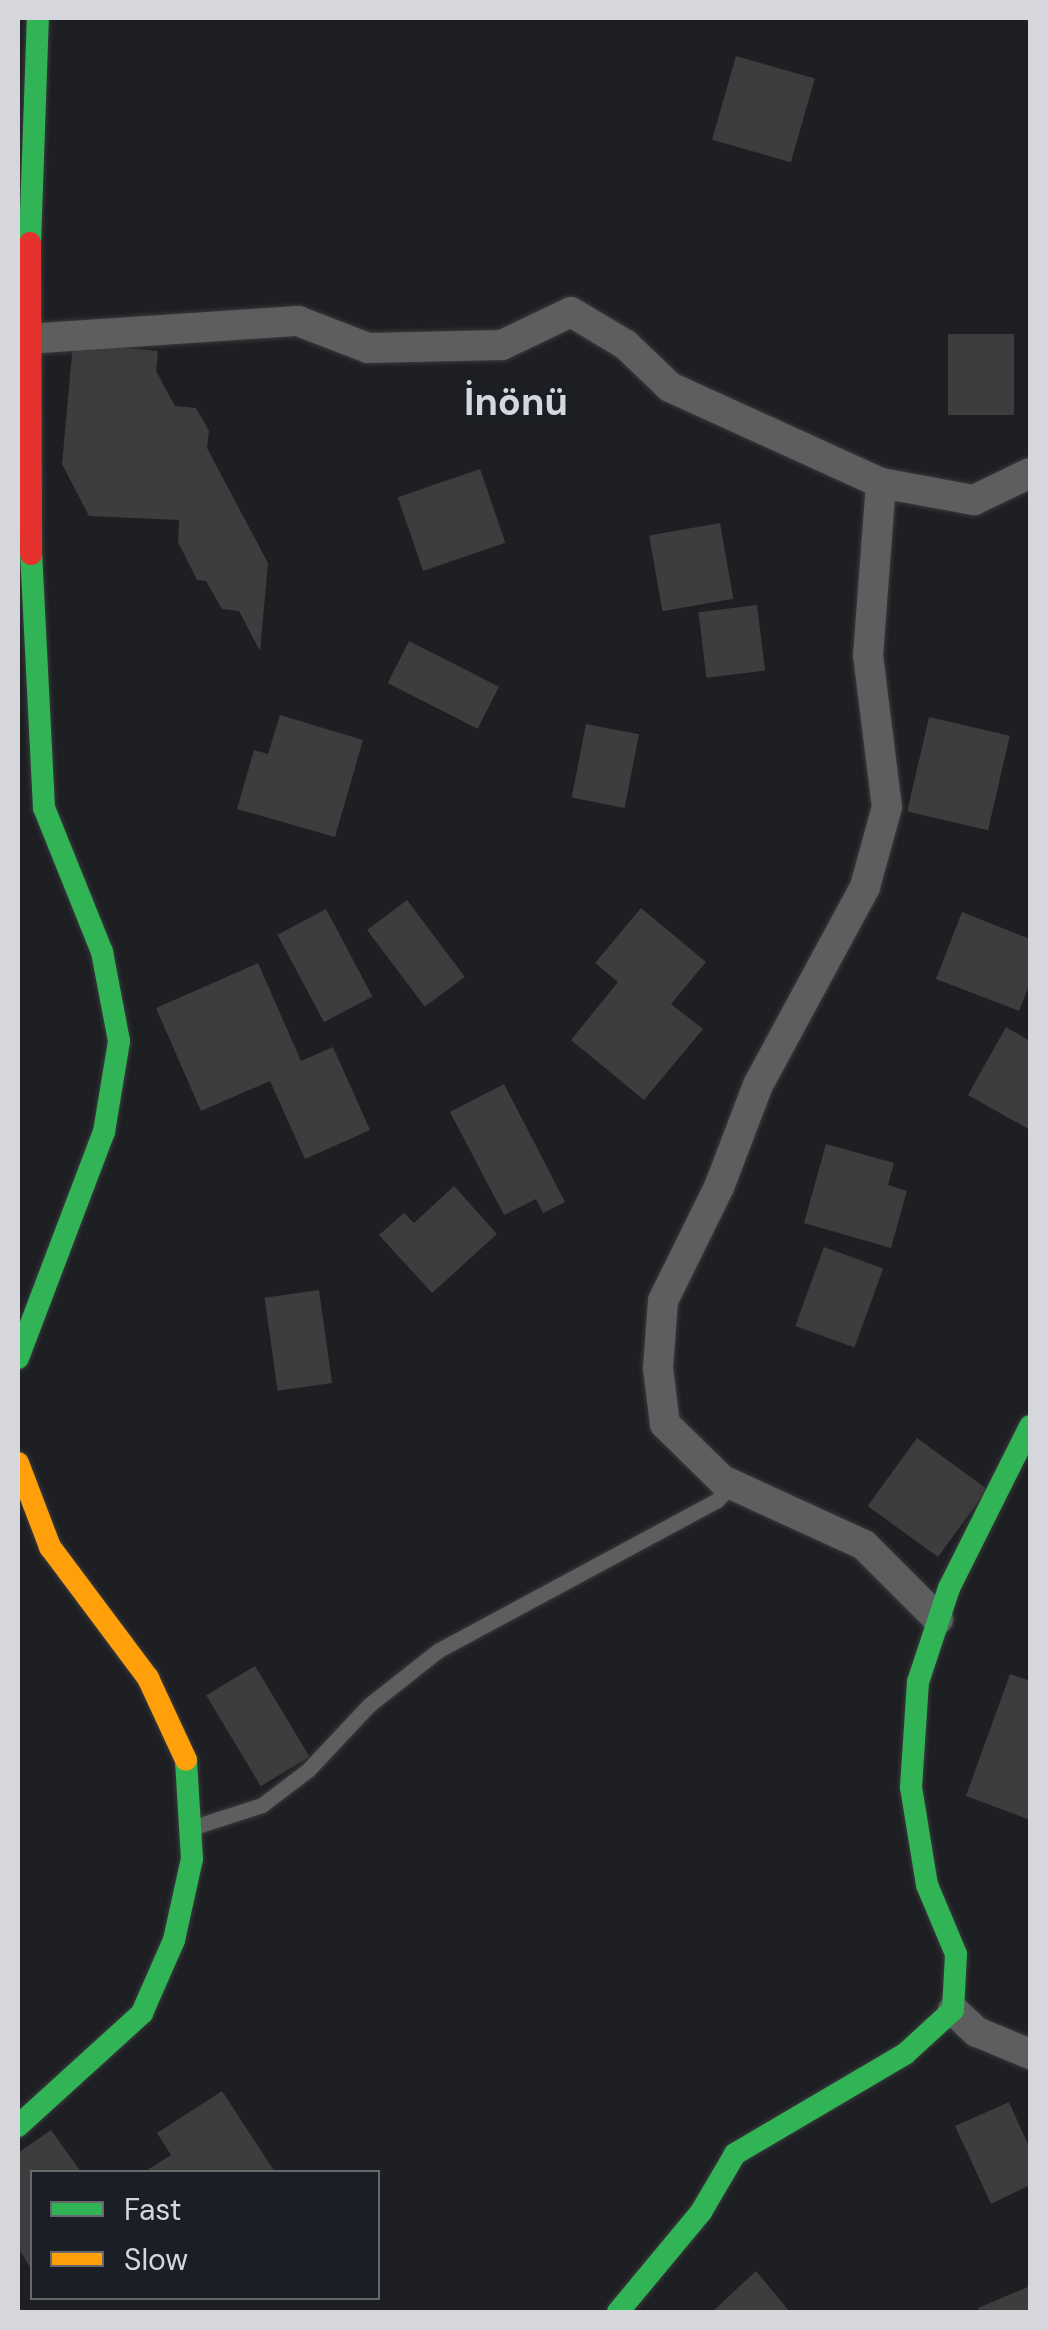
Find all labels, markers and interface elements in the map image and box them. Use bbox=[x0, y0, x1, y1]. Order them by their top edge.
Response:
district label: İnönü bbox=[464, 380, 568, 426]
legend bbox=[30, 2170, 380, 2300]
text: Fast bbox=[124, 2190, 182, 2229]
text: Slow bbox=[124, 2240, 188, 2279]

